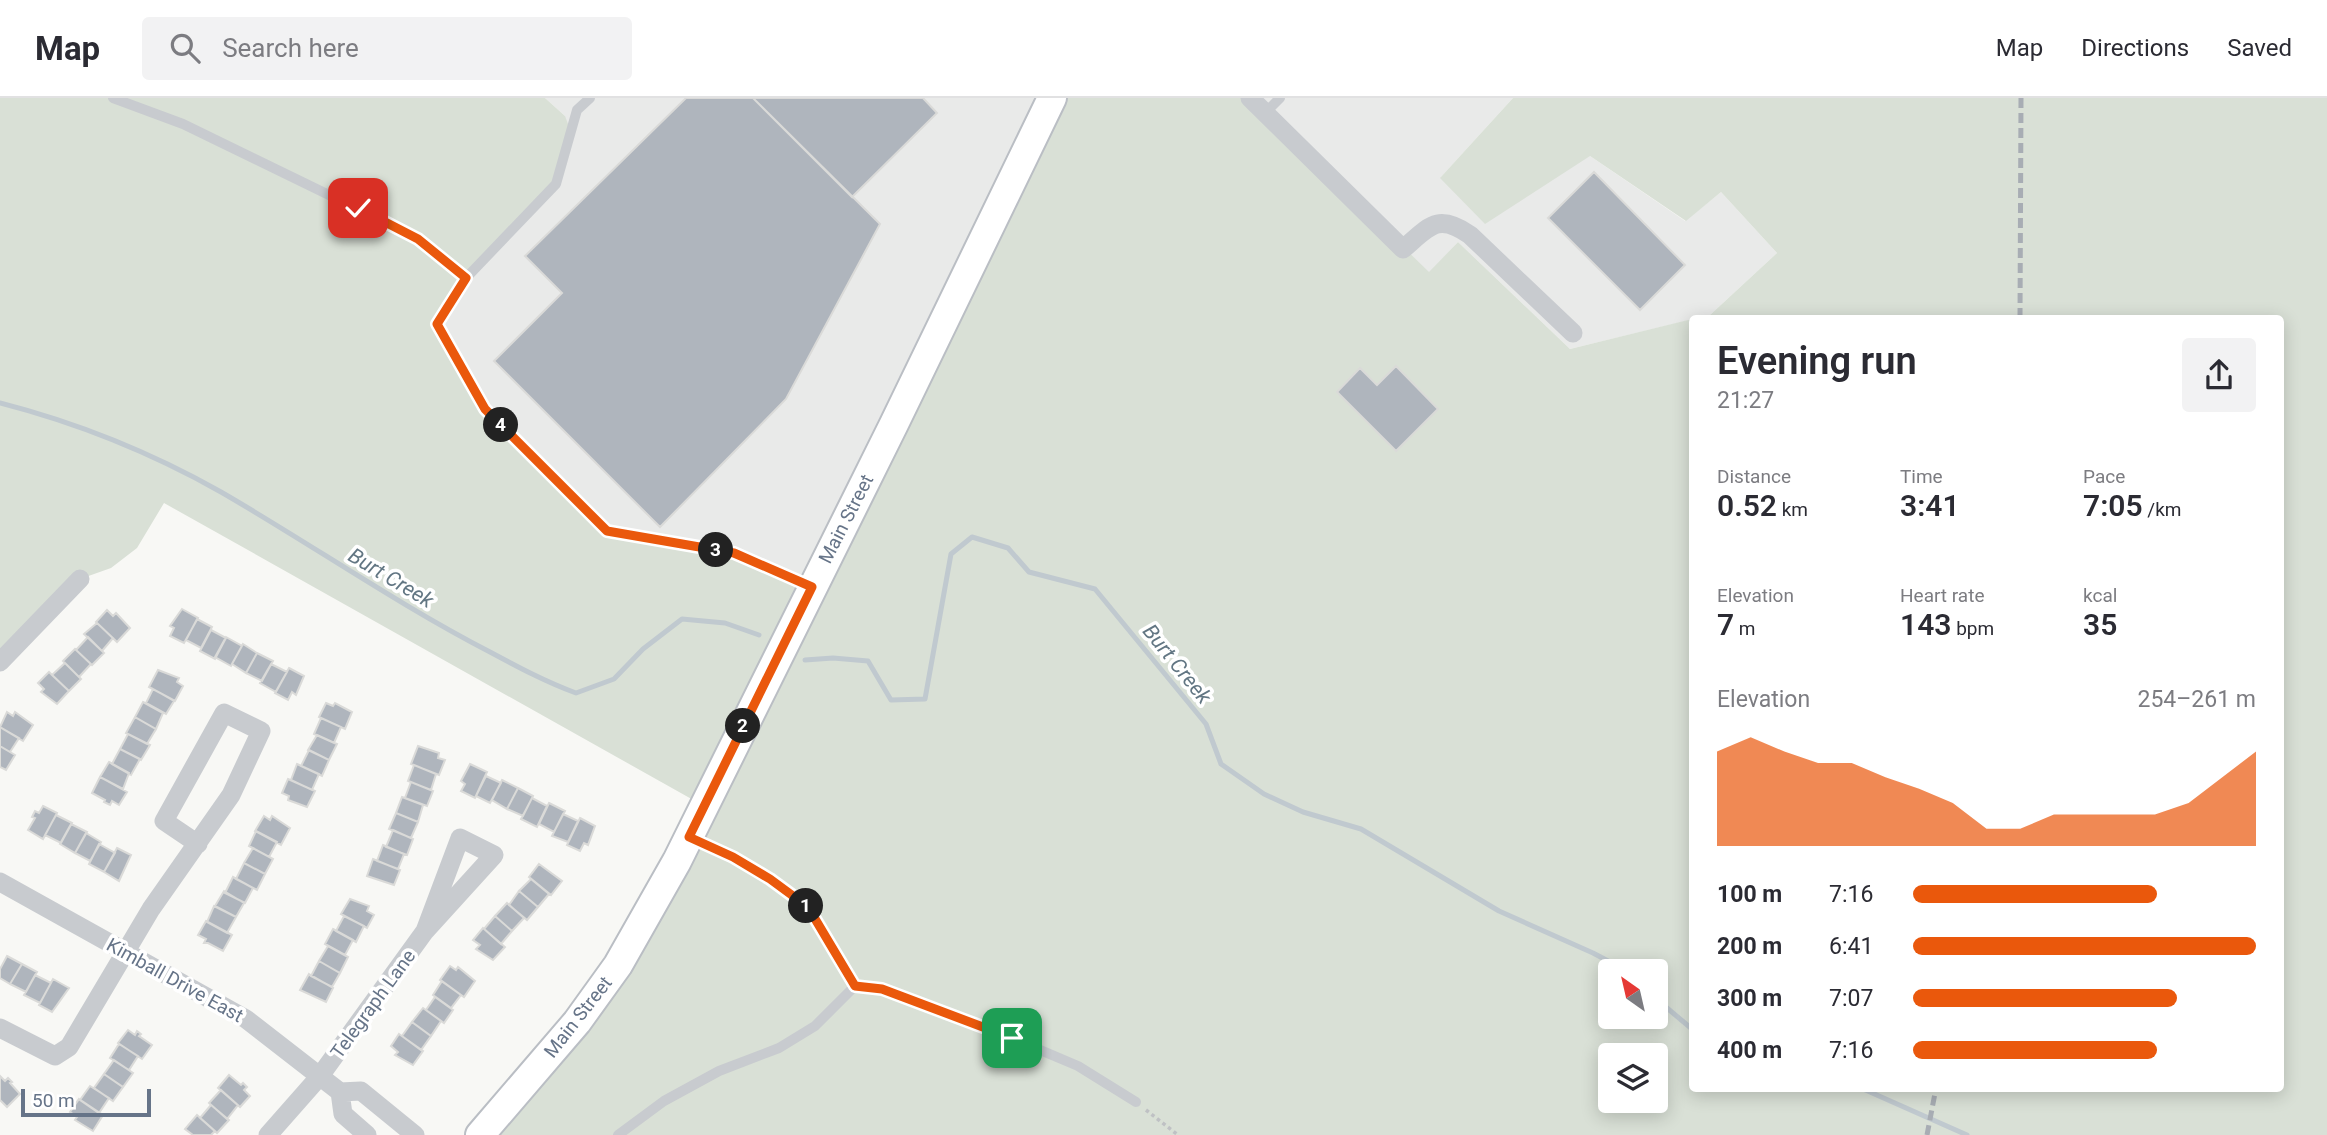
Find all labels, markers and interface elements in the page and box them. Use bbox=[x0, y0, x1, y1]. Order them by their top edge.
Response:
search box bbox=[142, 17, 632, 80]
text: Map bbox=[35, 29, 100, 68]
icon: search bbox=[166, 29, 204, 67]
text: Search here bbox=[222, 33, 359, 63]
text: Map bbox=[1996, 34, 2043, 62]
text: Directions bbox=[2081, 34, 2189, 62]
text: Saved bbox=[2227, 34, 2292, 62]
pin bbox=[328, 178, 388, 238]
icon: check bbox=[339, 189, 377, 227]
button: share bbox=[2182, 338, 2256, 412]
text: Evening run bbox=[1717, 339, 1917, 383]
text: 21:27 bbox=[1717, 387, 1774, 414]
pin: 4 bbox=[484, 408, 518, 442]
text: 4 bbox=[495, 413, 506, 436]
text: Distance bbox=[1717, 465, 1791, 488]
text: Time bbox=[1900, 465, 1943, 488]
text: Pace bbox=[2083, 465, 2125, 488]
street label: Main Street bbox=[814, 471, 878, 567]
text: 0.52 bbox=[1717, 488, 1777, 523]
text: 3:41 bbox=[1900, 488, 1960, 523]
text: 7:05 bbox=[2083, 488, 2143, 523]
text: km bbox=[1777, 498, 1808, 521]
text: /km bbox=[2143, 498, 2181, 521]
pin: 3 bbox=[698, 532, 734, 568]
text: 3 bbox=[710, 538, 721, 561]
water label: Burt Creek bbox=[344, 543, 438, 613]
text: Elevation bbox=[1717, 584, 1794, 607]
text: Heart rate bbox=[1900, 584, 1985, 607]
text: kcal bbox=[2083, 584, 2117, 607]
text: 7 bbox=[1717, 607, 1734, 642]
text: 143 bbox=[1900, 607, 1951, 642]
text: 35 bbox=[2083, 607, 2117, 642]
text: m bbox=[1734, 617, 1756, 640]
text: bpm bbox=[1951, 617, 1994, 640]
water label: Burt Creek bbox=[1138, 620, 1217, 709]
text: Elevation bbox=[1717, 686, 1810, 713]
text: 254–261 m bbox=[2137, 686, 2256, 713]
pin: 2 bbox=[726, 708, 760, 744]
text: 2 bbox=[737, 714, 748, 737]
text: 100 m bbox=[1717, 881, 1782, 908]
text: 7:16 bbox=[1829, 881, 1873, 908]
pin: 1 bbox=[788, 888, 824, 924]
text: 1 bbox=[800, 894, 811, 917]
street label: Kimball Drive East bbox=[103, 933, 247, 1027]
text: 200 m bbox=[1717, 933, 1782, 960]
text: 6:41 bbox=[1829, 933, 1873, 960]
street label: Telegraph Lane bbox=[326, 945, 420, 1063]
north arrow bbox=[1598, 959, 1668, 1029]
map controls bbox=[1598, 959, 1668, 1113]
street label: Main Street bbox=[539, 972, 617, 1062]
text: 300 m bbox=[1717, 985, 1782, 1012]
text: 7:07 bbox=[1829, 985, 1873, 1012]
pin bbox=[982, 1008, 1042, 1068]
icon: arrive bbox=[993, 1019, 1031, 1057]
text: 400 m bbox=[1717, 1037, 1782, 1064]
text: 7:16 bbox=[1829, 1037, 1873, 1064]
button: layers bbox=[1598, 1043, 1668, 1113]
scale bar bbox=[21, 1086, 150, 1118]
text: 50 m bbox=[32, 1089, 75, 1112]

